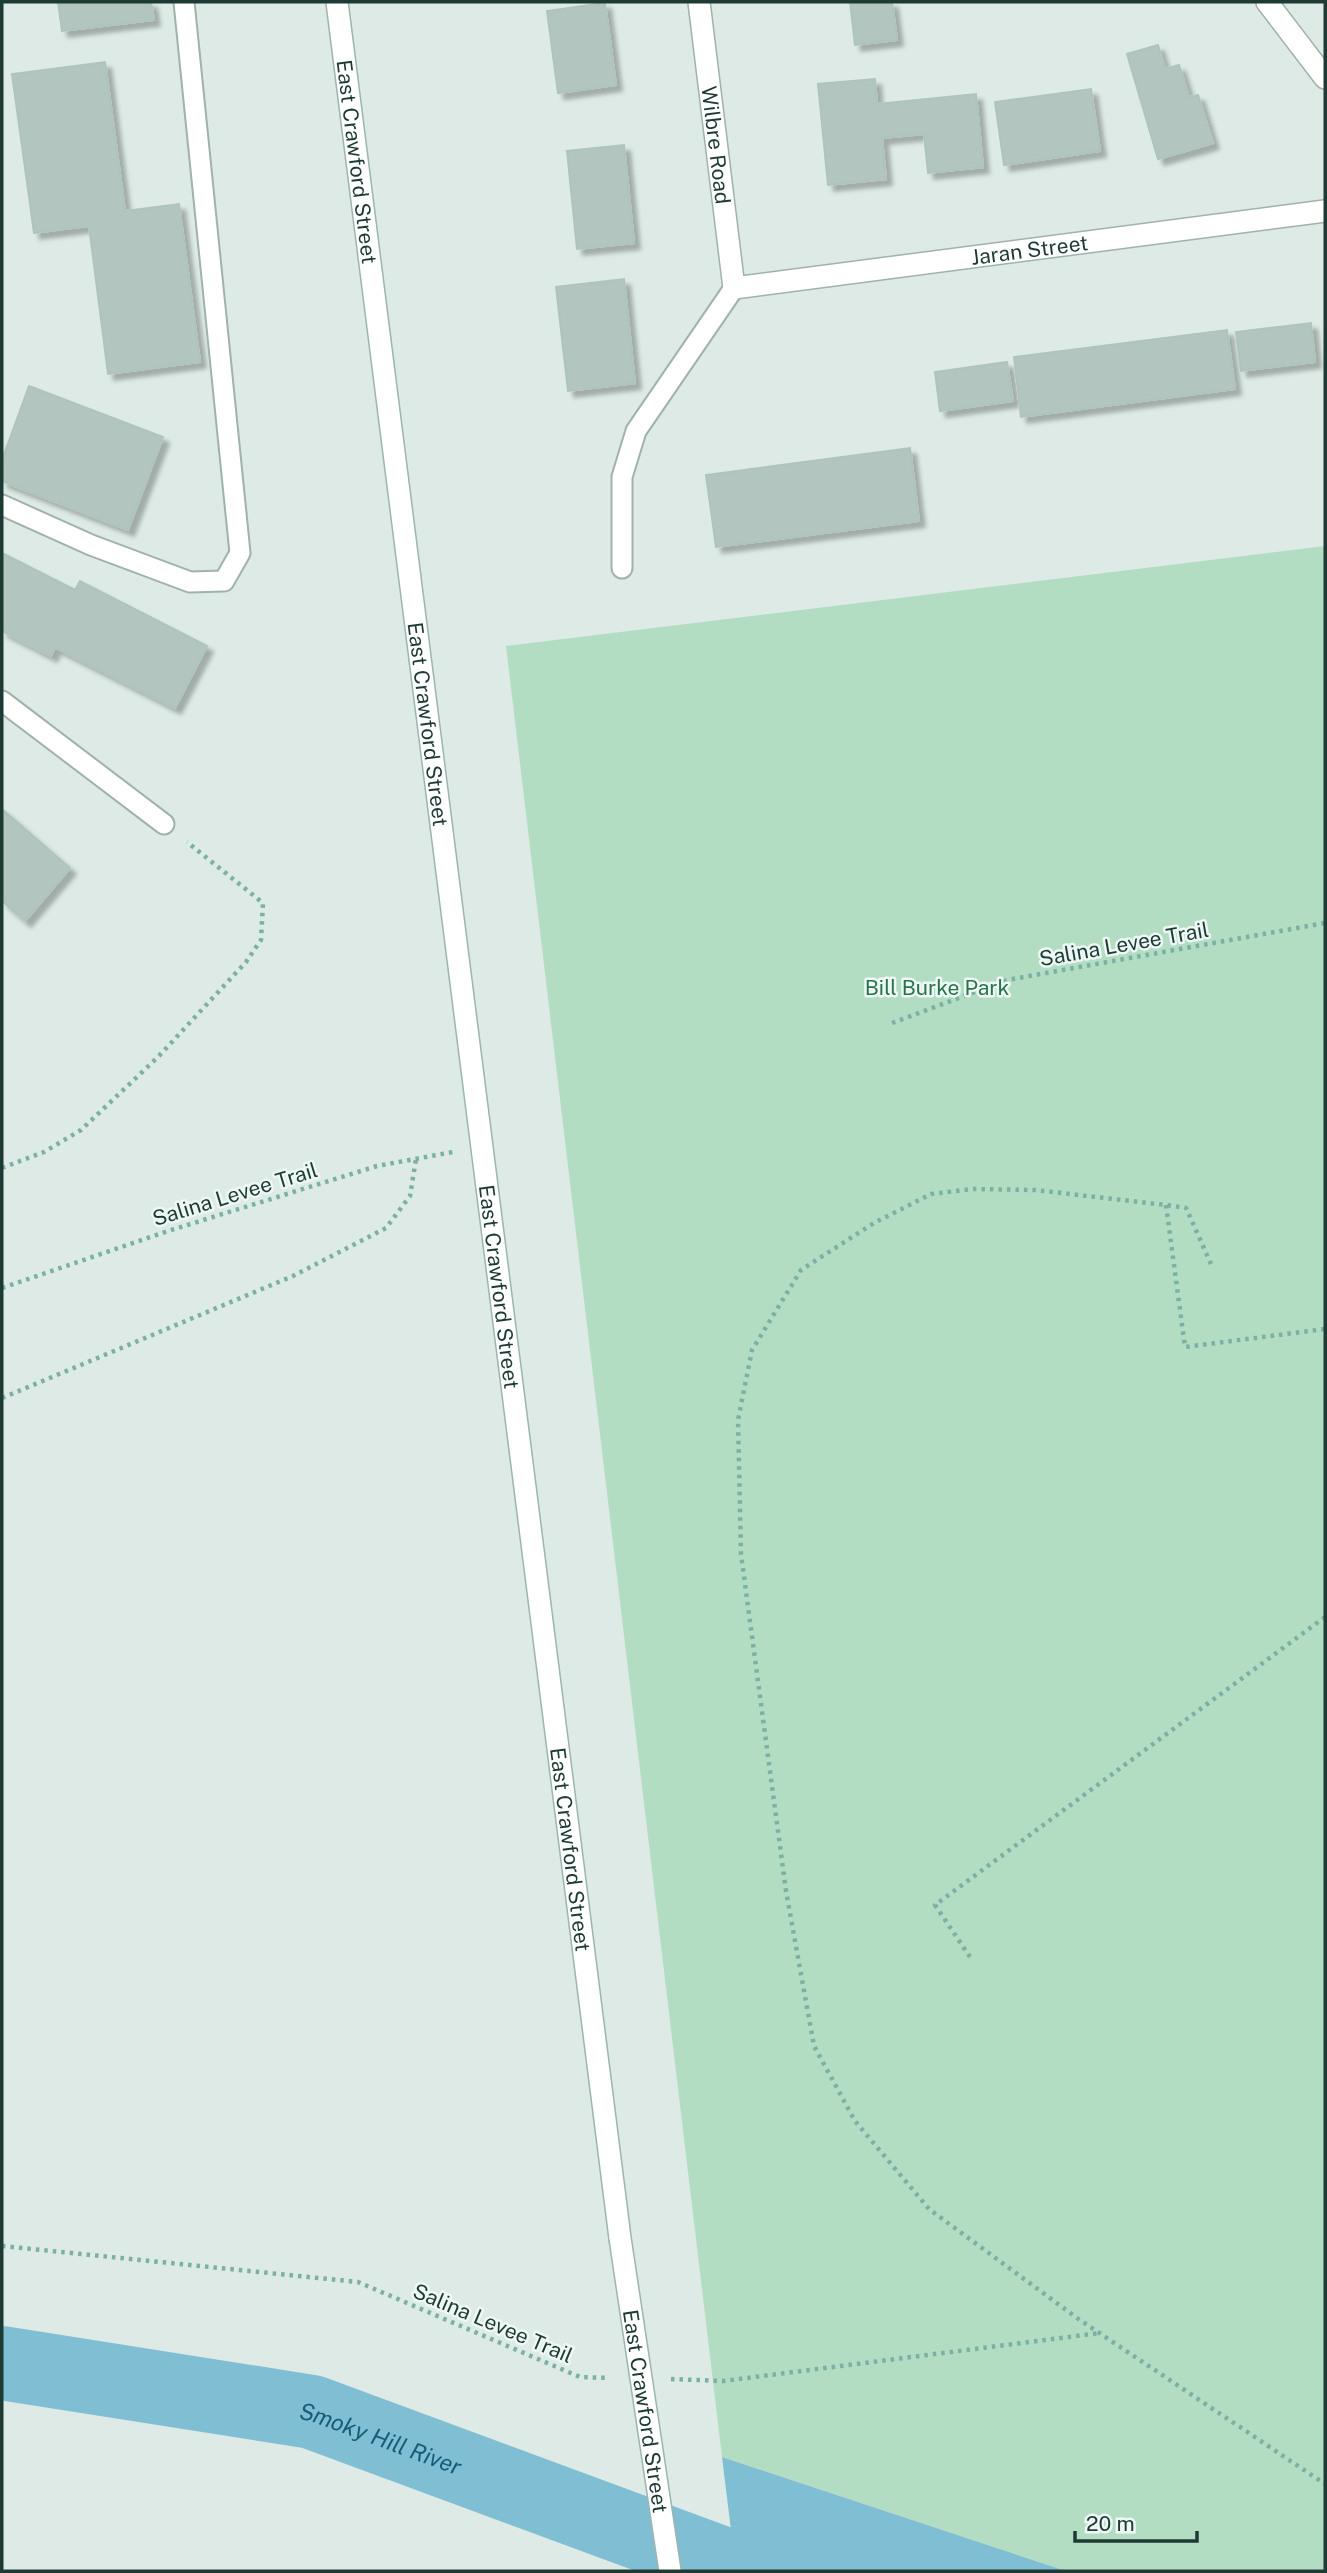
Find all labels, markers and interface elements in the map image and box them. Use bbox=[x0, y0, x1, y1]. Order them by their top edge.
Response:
street label: East Crawford Street bbox=[332, 58, 383, 265]
street label: Wilbre Road bbox=[697, 84, 736, 205]
street label: Jaran Street bbox=[969, 230, 1089, 270]
street label: East Crawford Street bbox=[403, 621, 454, 828]
street label: Salina Levee Trail bbox=[1037, 917, 1211, 971]
park label: Bill Burke Park bbox=[865, 975, 1009, 1000]
street label: Salina Levee Trail bbox=[149, 1157, 321, 1231]
street label: East Crawford Street bbox=[474, 1183, 525, 1390]
street label: East Crawford Street bbox=[546, 1746, 596, 1953]
street label: Salina Levee Trail bbox=[409, 2278, 577, 2368]
street label: East Crawford Street bbox=[618, 2308, 674, 2514]
water label: Smoky Hill River bbox=[298, 2397, 466, 2480]
scale bar bbox=[1075, 2500, 1198, 2544]
text: 20 m bbox=[1086, 2511, 1135, 2536]

